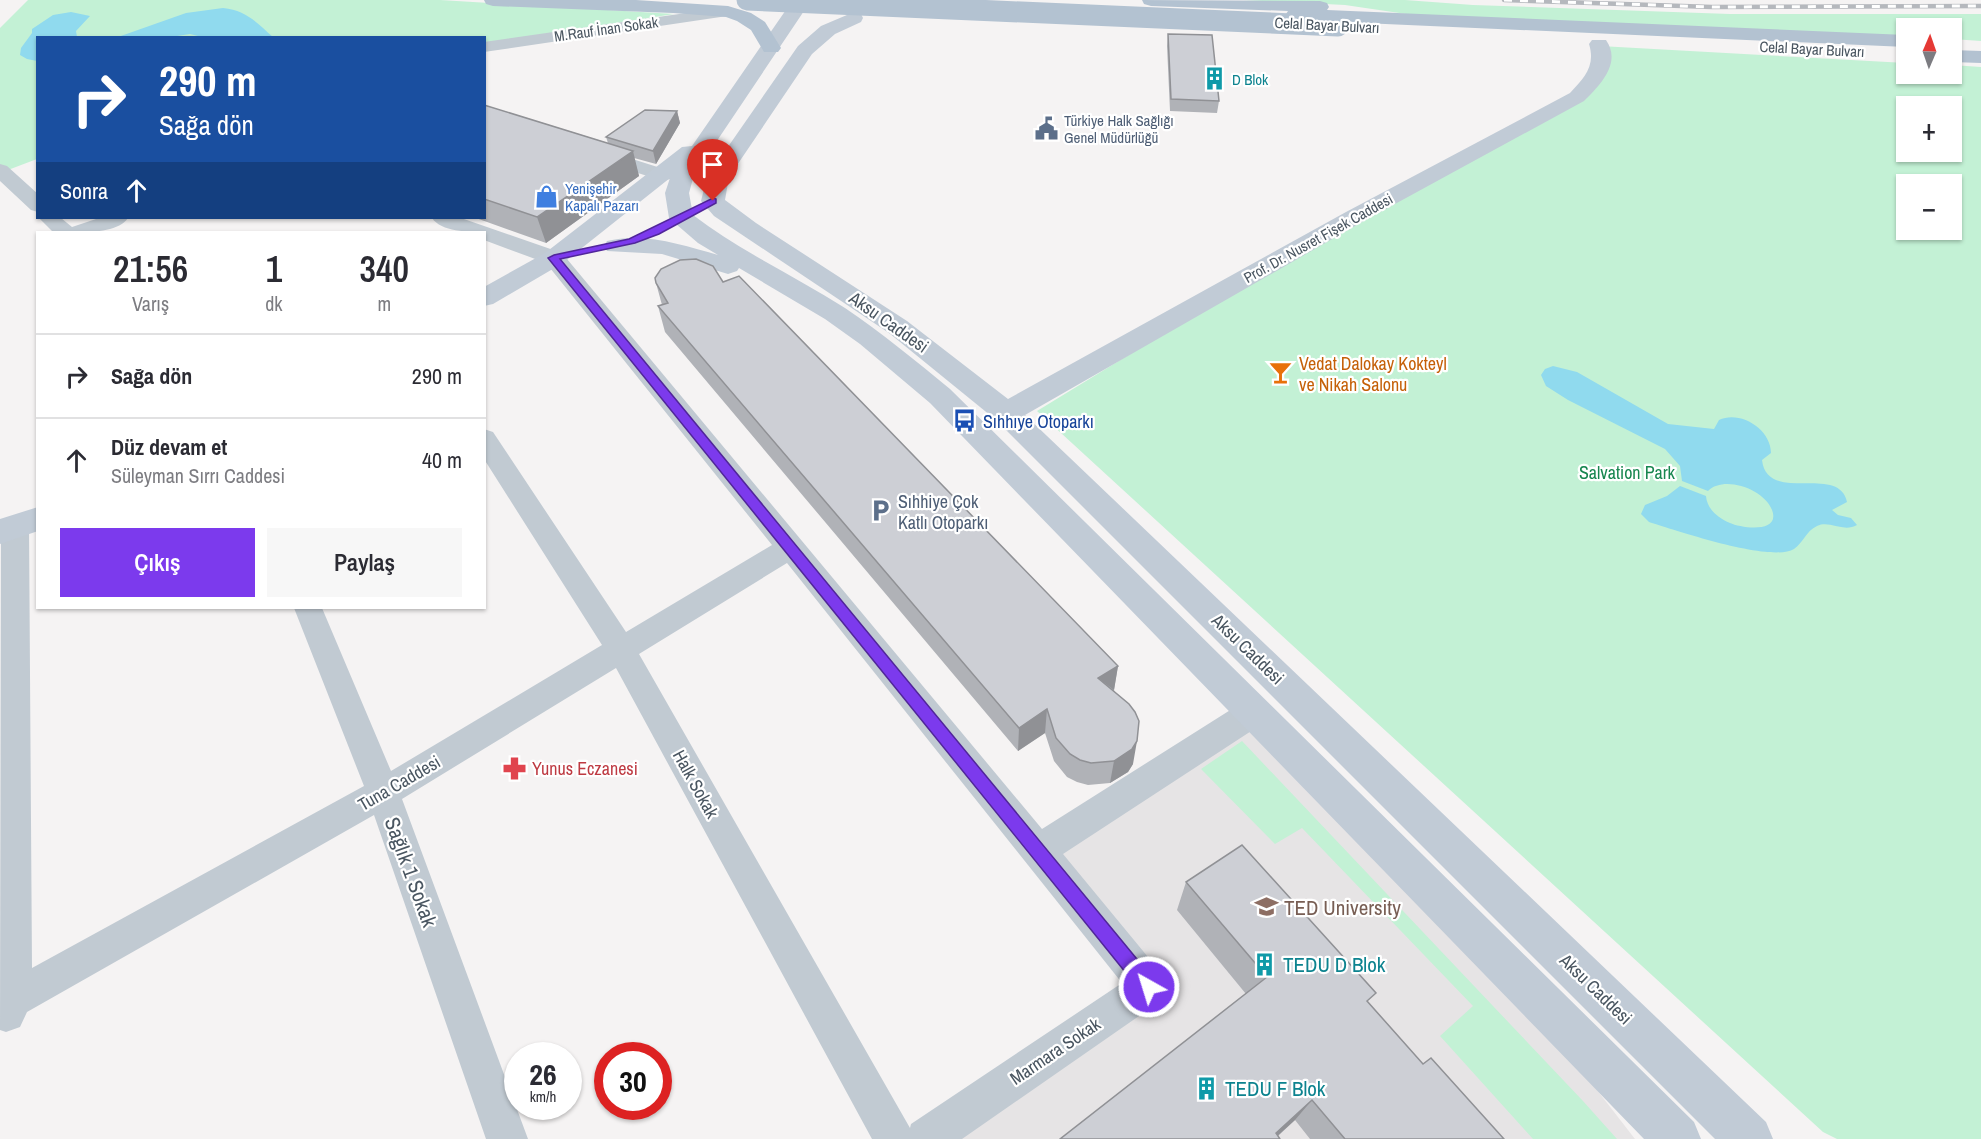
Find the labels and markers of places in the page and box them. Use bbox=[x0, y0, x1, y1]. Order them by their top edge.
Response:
building icon: D Blok bbox=[1201, 66, 1227, 92]
place label: D Blok bbox=[1232, 69, 1269, 90]
place label: Türkiye Halk Sağlığı Genel Müdürlüğü bbox=[1064, 110, 1174, 148]
public building icon: Türkiye Halk Sağlığı Genel Müdürlüğü bbox=[1033, 116, 1059, 142]
pin bbox=[687, 139, 738, 201]
place label: Yenişehir Kapalı Pazarı bbox=[565, 178, 639, 216]
shop icon: Yenişehir Kapalı Pazarı bbox=[534, 184, 560, 210]
place label: Vedat Dalokay Kokteyl ve Nikah Salonu bbox=[1299, 351, 1447, 397]
bar icon: Vedat Dalokay Kokteyl ve Nikah Salonu bbox=[1268, 360, 1294, 386]
bus stop icon: Sıhhıye Otoparkı bbox=[952, 408, 978, 434]
place label: Sıhhıye Otoparkı bbox=[983, 409, 1094, 434]
place label: Sıhhiye Çok Katlı Otoparkı bbox=[898, 489, 988, 535]
parking icon: Sıhhiye Çok Katlı Otoparkı bbox=[867, 498, 893, 524]
pharmacy icon: Yunus Eczanesi bbox=[501, 755, 527, 781]
place label: Yunus Eczanesi bbox=[532, 756, 638, 781]
place label: TED University bbox=[1284, 893, 1401, 922]
school or university icon: TED University bbox=[1253, 894, 1279, 920]
place label: TEDU D Blok bbox=[1283, 950, 1386, 979]
building icon: TEDU D Blok bbox=[1252, 951, 1278, 977]
place label: TEDU F Blok bbox=[1225, 1074, 1326, 1103]
building icon: TEDU F Blok bbox=[1194, 1075, 1220, 1101]

